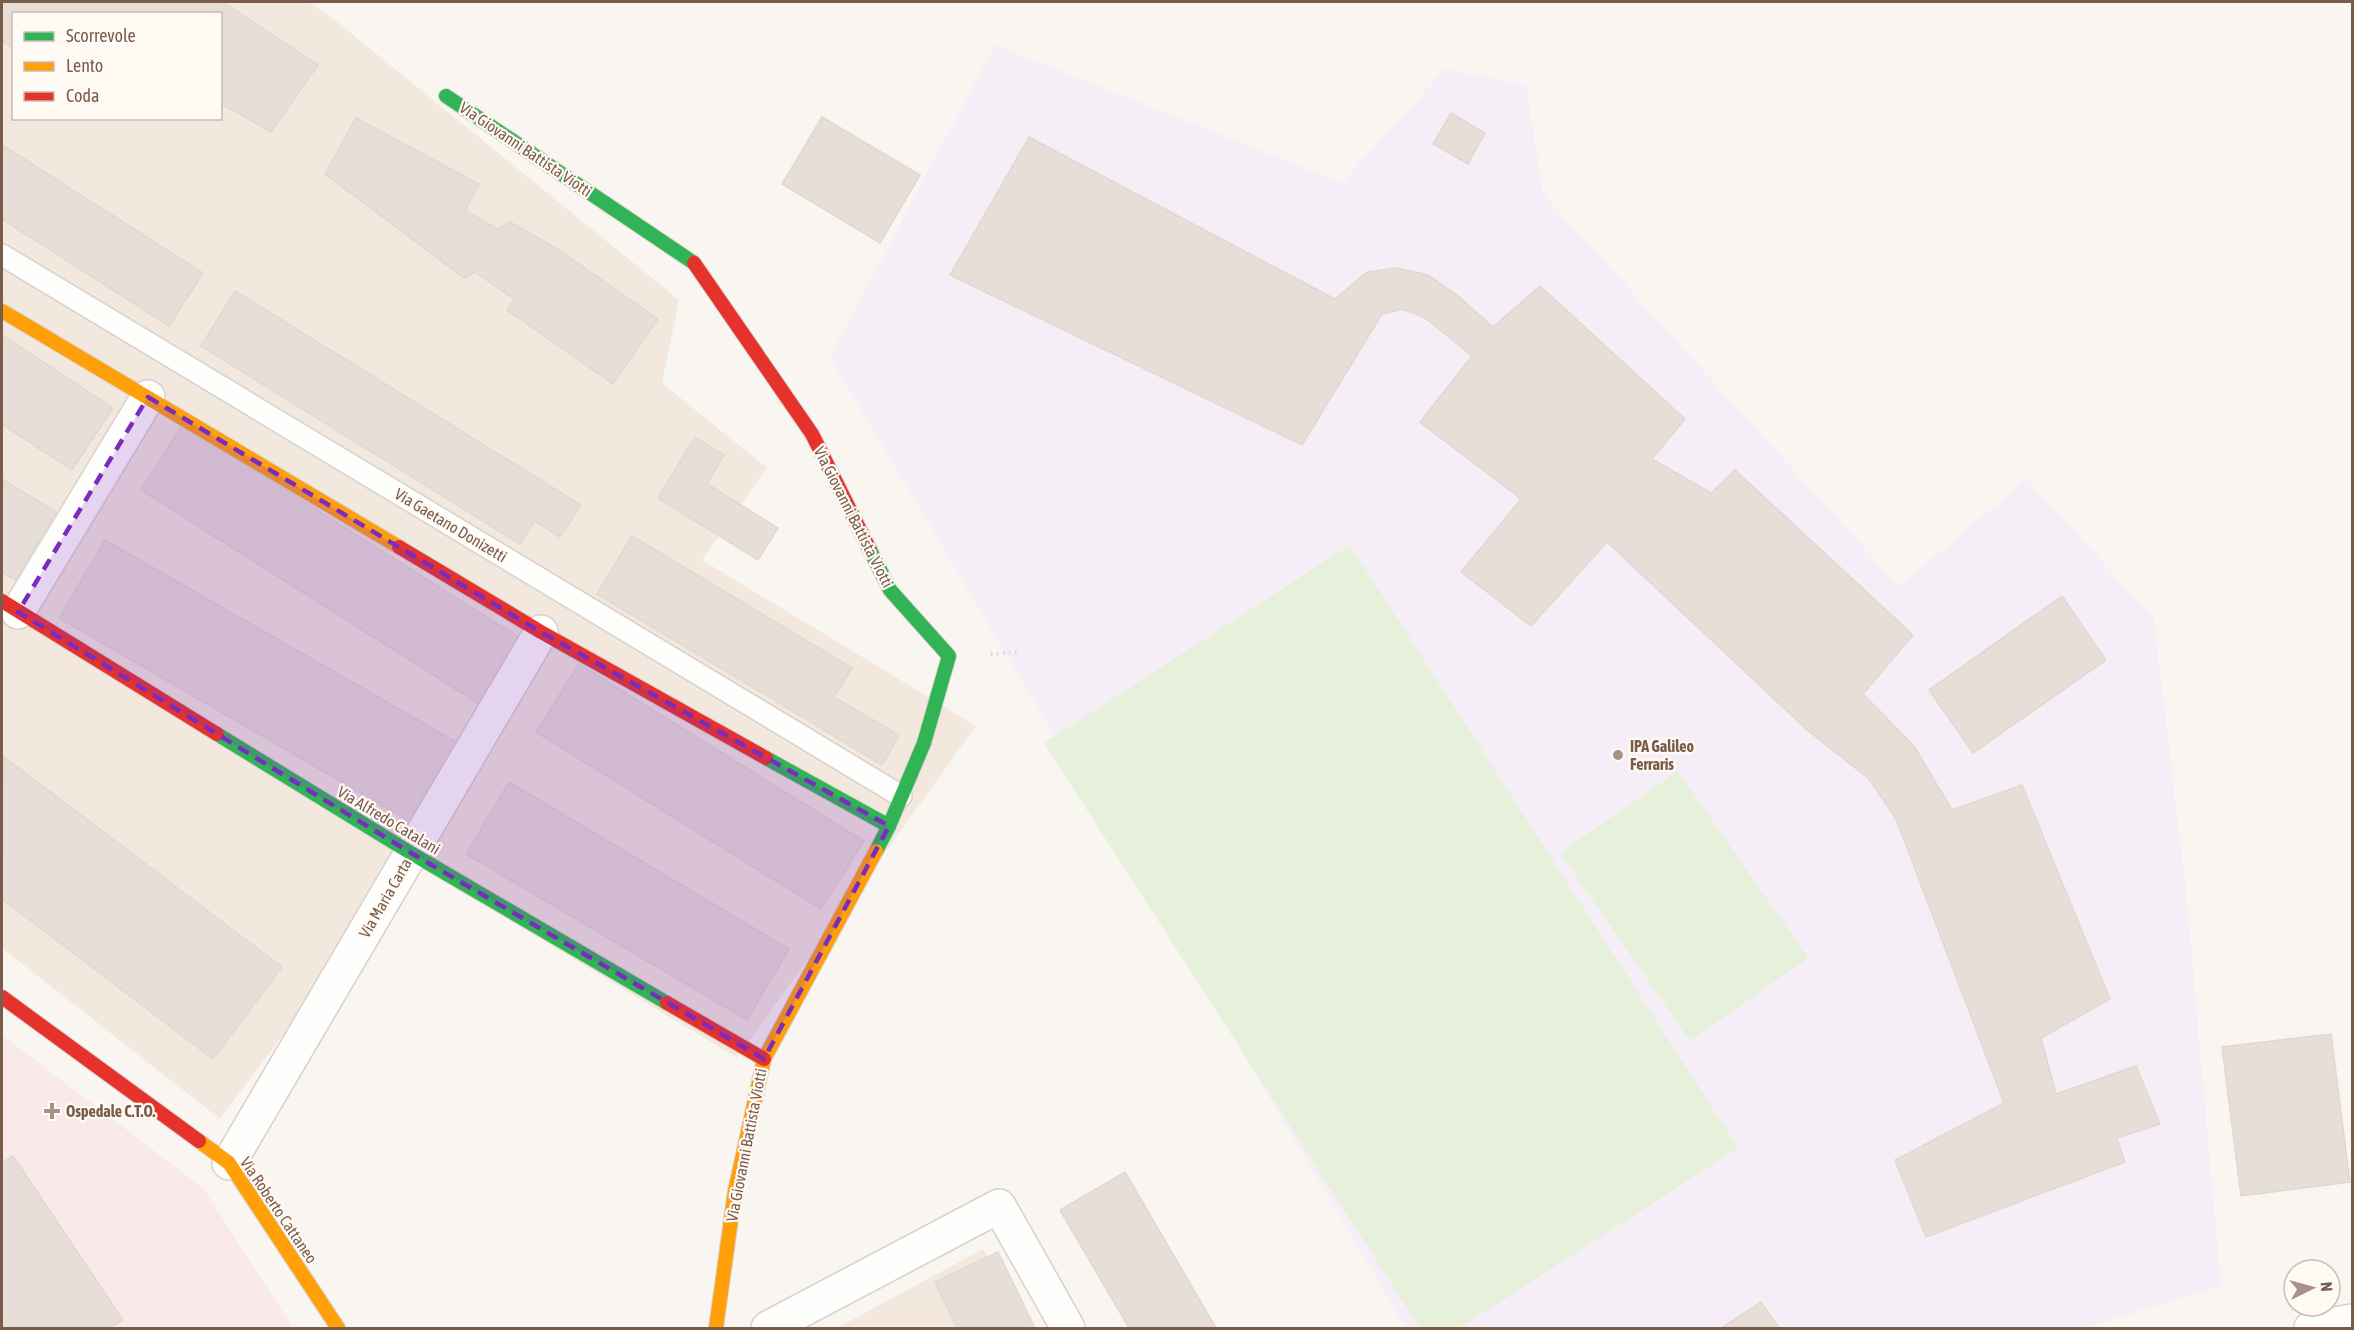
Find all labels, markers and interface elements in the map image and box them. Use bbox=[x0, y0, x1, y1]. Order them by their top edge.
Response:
legend bbox=[12, 12, 222, 120]
text: Scorrevole bbox=[66, 25, 136, 46]
text: Lento bbox=[66, 55, 103, 76]
text: Coda bbox=[66, 85, 99, 106]
street label: Via Giovanni Battista Viotti bbox=[456, 98, 596, 200]
street label: Via Giovanni Battista Viotti bbox=[811, 444, 897, 590]
street label: Via Gaetano Donizetti bbox=[392, 484, 510, 566]
place label: IPA Galileo Ferraris bbox=[1630, 737, 1694, 773]
marker: IPA Galileo Ferraris bbox=[1611, 748, 1625, 762]
street label: Via Alfredo Catalani bbox=[334, 782, 444, 858]
street label: Via Maria Carta bbox=[355, 855, 415, 941]
street label: Via Giovanni Battista Viotti bbox=[722, 1067, 770, 1223]
marker: Ospedale C.T.O. bbox=[43, 1102, 61, 1120]
place label: Ospedale C.T.O. bbox=[66, 1102, 155, 1120]
street label: Via Roberto Cattaneo bbox=[237, 1154, 321, 1266]
north arrow bbox=[2282, 1258, 2342, 1318]
text: N bbox=[2318, 1281, 2336, 1292]

